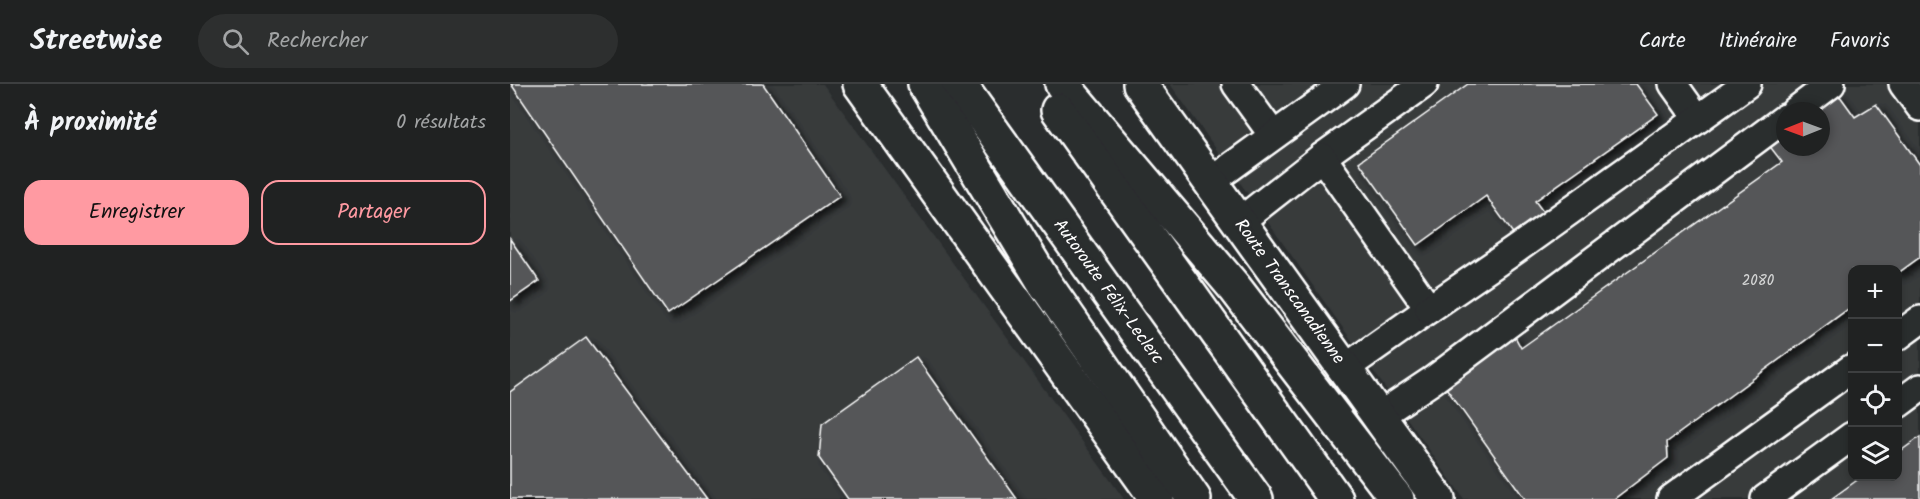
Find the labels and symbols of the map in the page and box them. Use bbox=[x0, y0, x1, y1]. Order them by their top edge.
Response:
north arrow bbox=[1776, 102, 1830, 156]
street label: Autoroute Félix-Leclerc bbox=[1045, 213, 1171, 371]
street label: Route Transcanadienne bbox=[1226, 213, 1352, 371]
house number: 2080 bbox=[1742, 269, 1775, 293]

